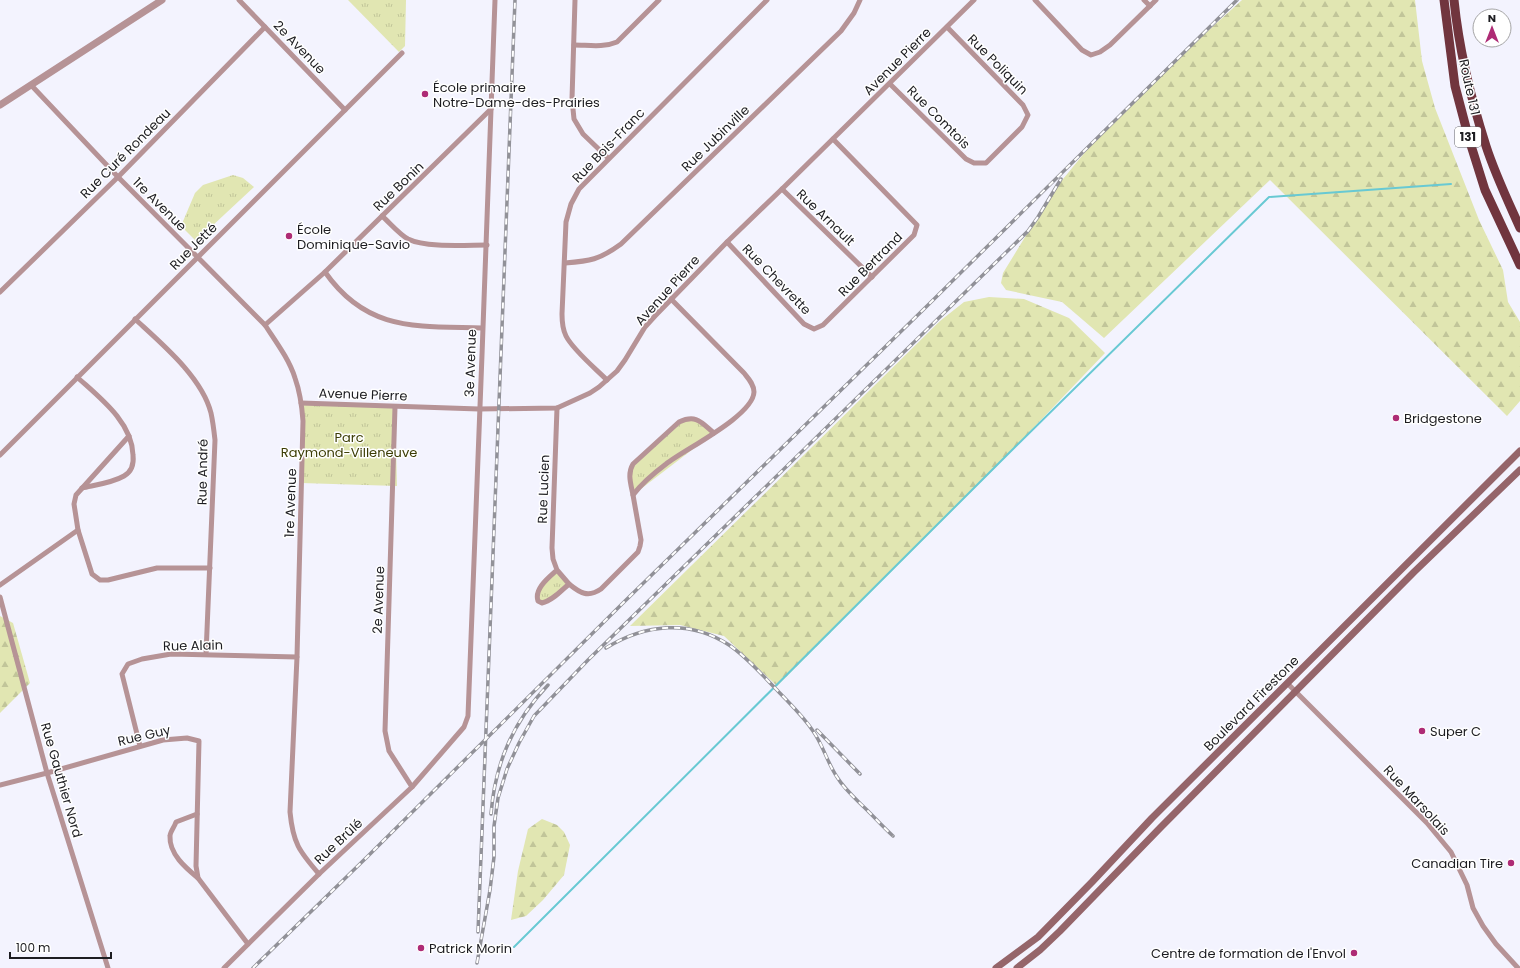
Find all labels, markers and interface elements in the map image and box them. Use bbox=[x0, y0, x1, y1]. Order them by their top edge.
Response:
north arrow bbox=[1472, 8, 1512, 48]
text: N bbox=[1488, 10, 1496, 26]
street label: 2e Avenue bbox=[269, 16, 330, 78]
street label: Avenue Pierre bbox=[859, 23, 935, 99]
street label: Rue Poliquin bbox=[963, 30, 1032, 99]
street label: Route 131 bbox=[1454, 57, 1485, 117]
place label: École primaire Notre-Dame-des-Prairies bbox=[433, 78, 600, 112]
street label: Rue Comtois bbox=[903, 81, 975, 153]
marker: École primaire Notre-Dame-des-Prairies bbox=[420, 89, 430, 99]
street label: Rue Jubinville bbox=[677, 101, 754, 176]
street label: Rue Curé Rondeau bbox=[76, 104, 175, 203]
street label: Rue Bois-Franc bbox=[568, 104, 649, 187]
road number: 131 bbox=[1455, 127, 1481, 147]
street label: Rue Bonin bbox=[369, 157, 428, 215]
street label: 1re Avenue bbox=[128, 173, 191, 236]
street label: Rue Arnault bbox=[792, 185, 859, 250]
street label: Rue Jetté bbox=[165, 218, 221, 274]
place label: École Dominique-Savio bbox=[297, 220, 410, 254]
street label: Rue Bertrand bbox=[834, 228, 907, 301]
marker: École Dominique-Savio bbox=[284, 231, 294, 241]
street label: Rue Chevrette bbox=[738, 240, 815, 319]
street label: Avenue Pierre bbox=[631, 251, 704, 330]
street label: 3e Avenue bbox=[460, 329, 481, 397]
street label: Avenue Pierre bbox=[318, 383, 408, 406]
place label: Bridgestone bbox=[1404, 409, 1482, 428]
marker: Bridgestone bbox=[1391, 413, 1401, 423]
park label: Parc Raymond-Villeneuve bbox=[281, 428, 417, 462]
street label: Rue André bbox=[192, 439, 213, 505]
street label: Rue Lucien bbox=[533, 454, 554, 524]
street label: 1re Avenue bbox=[280, 468, 301, 538]
street label: 2e Avenue bbox=[368, 566, 389, 634]
street label: Rue Alain bbox=[163, 635, 223, 656]
street label: Boulevard Firestone bbox=[1199, 651, 1303, 755]
street label: Rue Gauthier Nord bbox=[36, 720, 87, 840]
street label: Rue Guy bbox=[116, 720, 173, 751]
place label: Super C bbox=[1430, 722, 1481, 741]
marker: Super C bbox=[1417, 726, 1427, 736]
street label: Rue Marsolais bbox=[1379, 761, 1454, 840]
street label: Rue Brûlé bbox=[310, 814, 367, 869]
place label: Canadian Tire bbox=[1411, 854, 1503, 873]
marker: Canadian Tire bbox=[1506, 858, 1516, 868]
scale bar bbox=[10, 934, 111, 960]
text: 100 m bbox=[16, 939, 50, 956]
place label: Patrick Morin bbox=[429, 939, 512, 958]
marker: Patrick Morin bbox=[416, 943, 426, 953]
place label: Centre de formation de l'Envol bbox=[1151, 944, 1346, 963]
marker: Centre de formation de l'Envol bbox=[1349, 948, 1359, 958]

